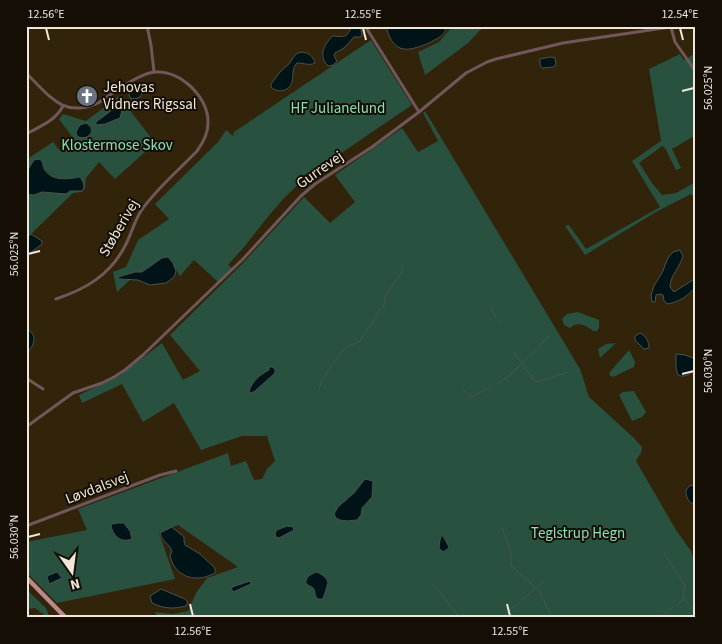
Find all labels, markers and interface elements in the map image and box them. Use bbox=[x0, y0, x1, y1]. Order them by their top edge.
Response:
text: 12.56°E bbox=[27, 6, 65, 23]
text: 12.55°E bbox=[344, 6, 382, 23]
text: 12.54°E bbox=[661, 6, 699, 23]
text: 56.025°N bbox=[700, 66, 717, 110]
place label: Jehovas Vidners Rigssal bbox=[103, 77, 197, 115]
church icon: Jehovas Vidners Rigssal bbox=[75, 84, 99, 108]
park label: HF Julianelund bbox=[291, 98, 385, 119]
park label: Klostermose Skov bbox=[61, 135, 173, 156]
street label: Gurrevej bbox=[292, 146, 348, 194]
street label: Støberivej bbox=[94, 195, 144, 261]
text: 56.025°N bbox=[6, 232, 23, 276]
text: 56.030°N bbox=[700, 349, 717, 393]
street label: Løvdalsvej bbox=[62, 466, 132, 510]
text: 56.030°N bbox=[6, 515, 23, 559]
park label: Teglstrup Hegn bbox=[531, 523, 625, 544]
north arrow bbox=[48, 546, 98, 596]
text: N bbox=[68, 573, 82, 594]
text: 12.56°E bbox=[174, 623, 212, 640]
text: 12.55°E bbox=[491, 623, 529, 640]

